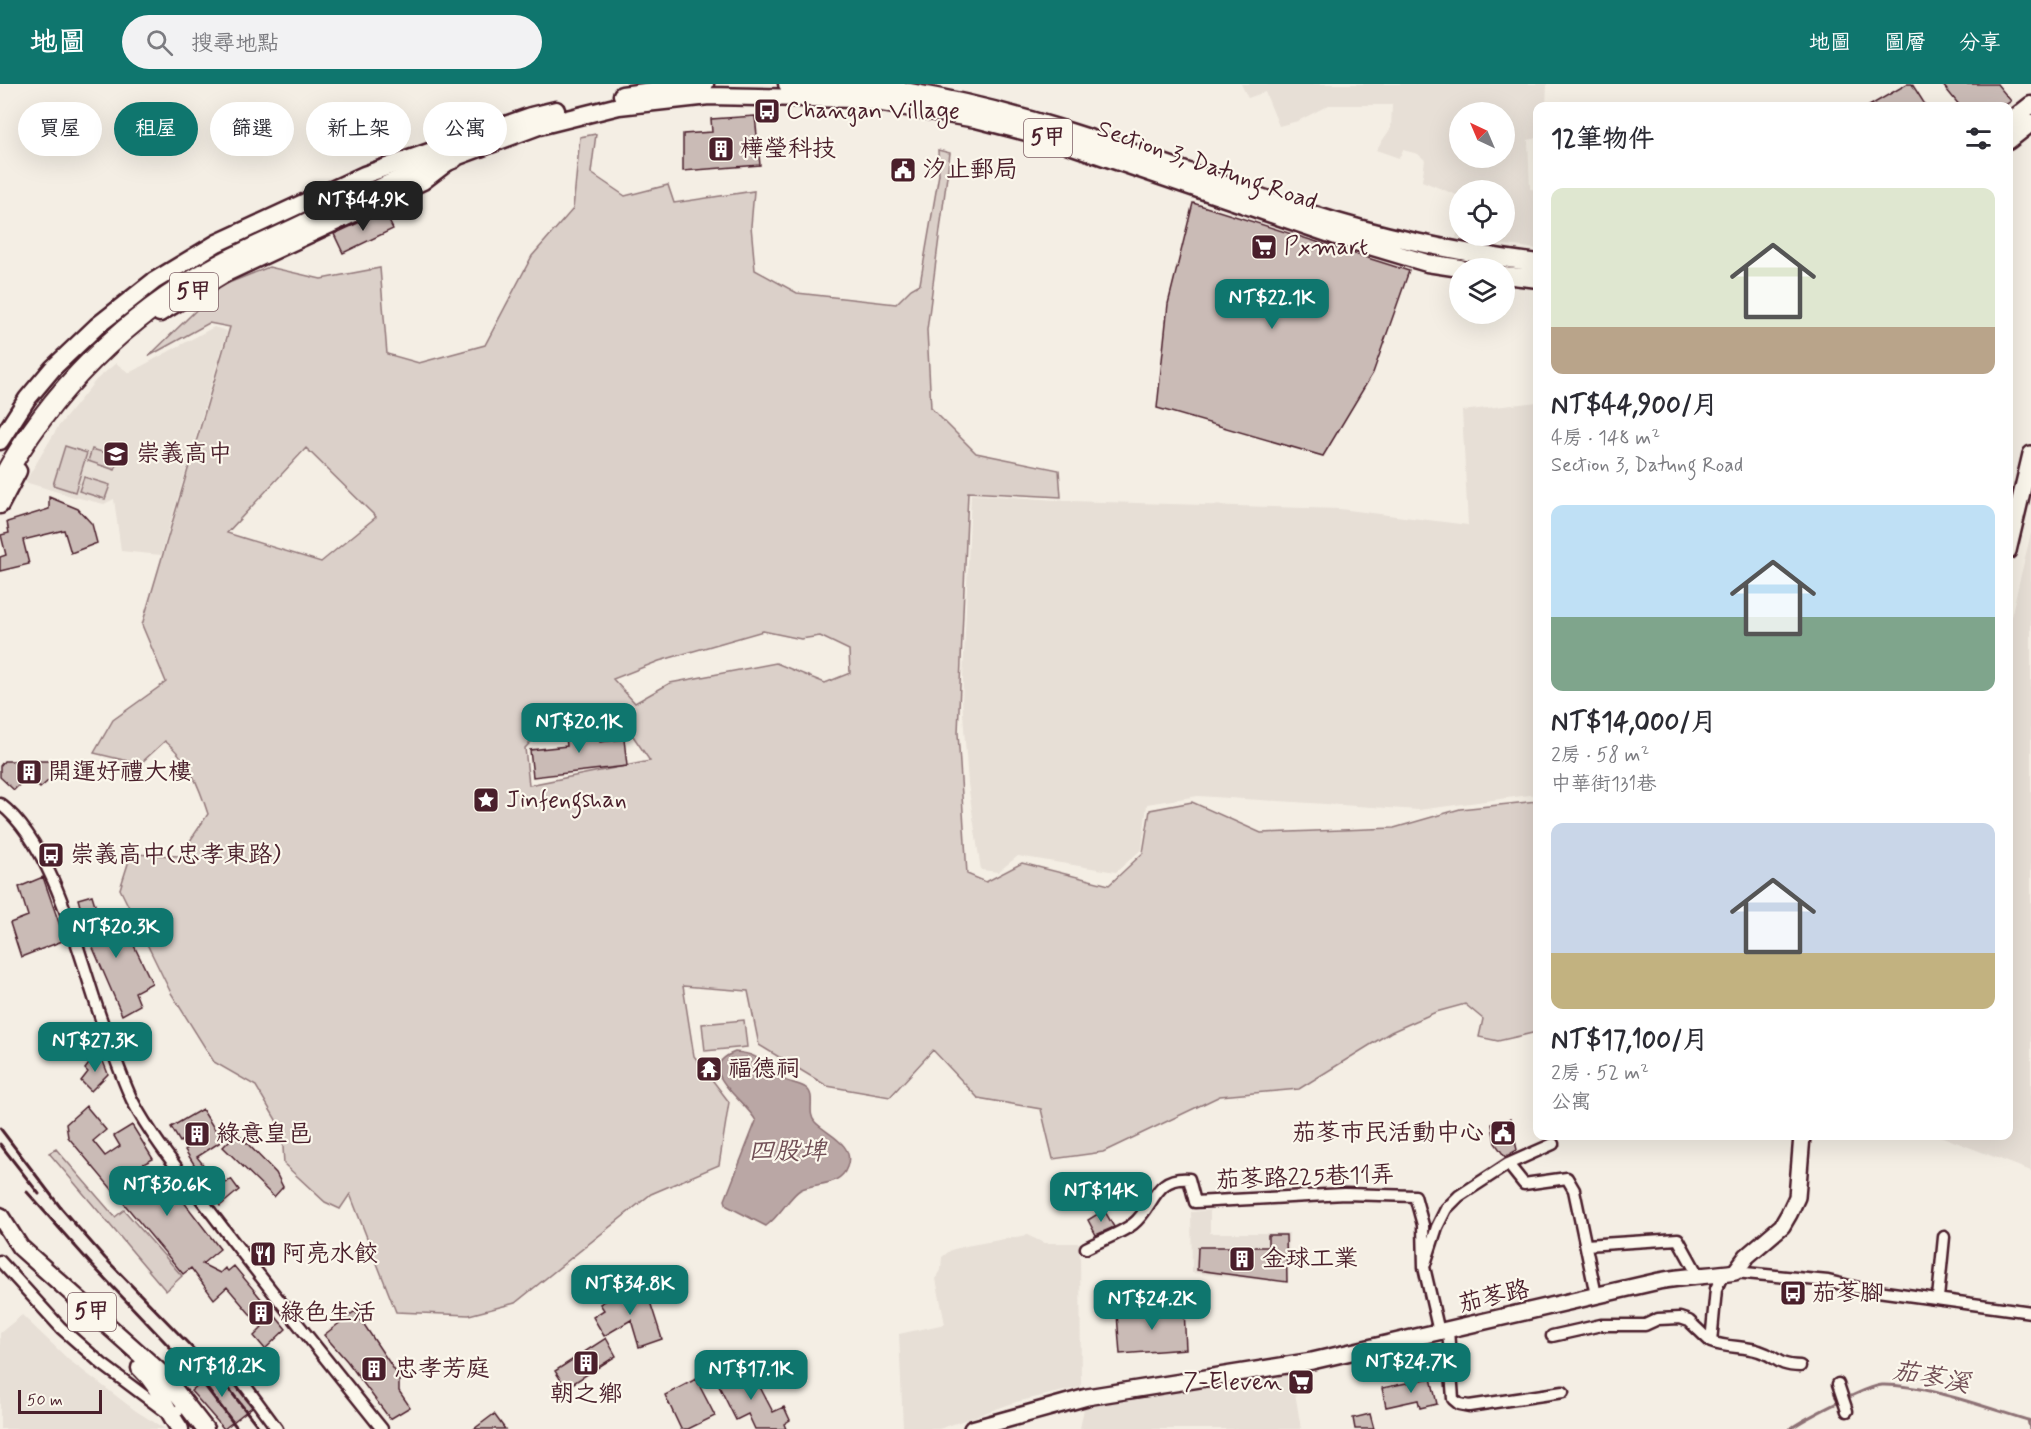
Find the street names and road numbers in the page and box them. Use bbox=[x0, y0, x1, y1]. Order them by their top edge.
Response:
street label: Section 3, Datung Road bbox=[1092, 114, 1321, 221]
road number: 5甲 bbox=[1024, 119, 1072, 157]
road number: 5甲 bbox=[170, 273, 218, 311]
street label: 茄苳路225巷11弄 bbox=[1215, 1159, 1395, 1197]
street label: 茄苳路 bbox=[1455, 1274, 1533, 1320]
road number: 5甲 bbox=[68, 1293, 116, 1331]

